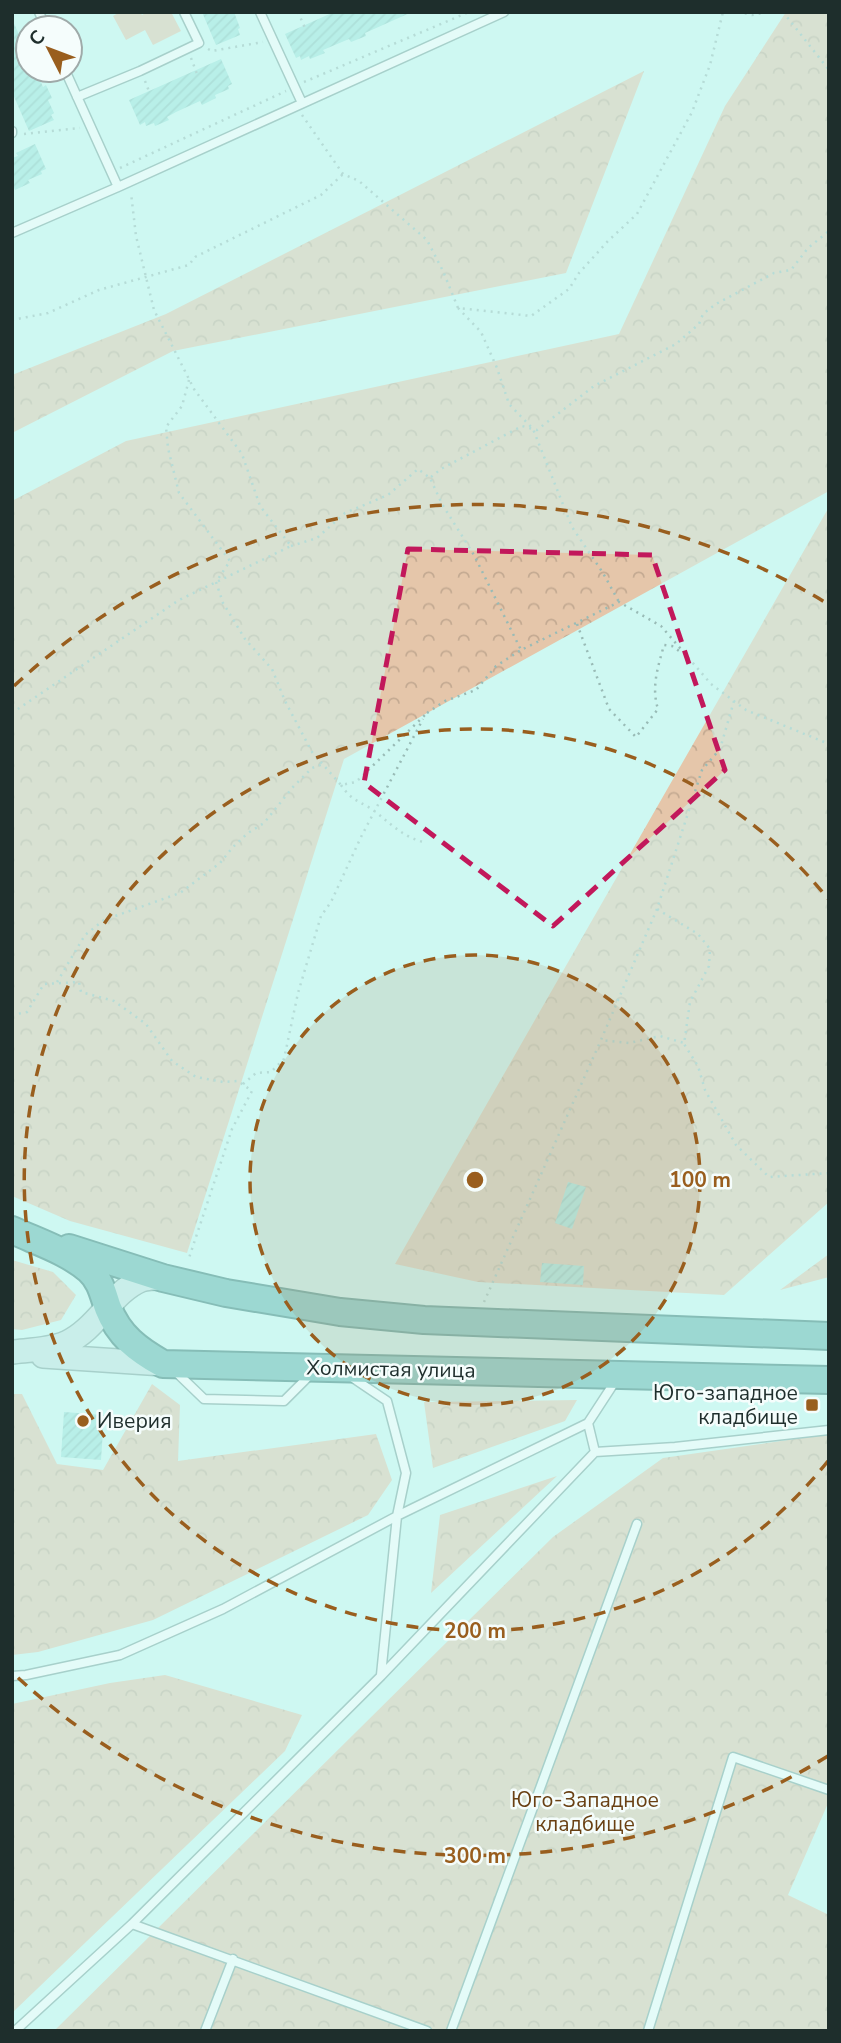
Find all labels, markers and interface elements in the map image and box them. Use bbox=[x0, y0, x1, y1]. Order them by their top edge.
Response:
north arrow bbox=[14, 14, 84, 84]
text: С bbox=[23, 25, 51, 52]
text: 100 m bbox=[669, 1166, 731, 1194]
centre of rings bbox=[463, 1168, 487, 1192]
street label: Холмистая улица bbox=[306, 1354, 476, 1384]
place label: Юго-западное кладбище bbox=[653, 1379, 798, 1431]
marker: Юго-западное кладбище bbox=[804, 1397, 820, 1413]
place label: Иверия bbox=[97, 1407, 171, 1435]
marker: Иверия bbox=[75, 1413, 91, 1429]
text: 200 m bbox=[444, 1617, 506, 1645]
park label: Юго-Западное кладбище bbox=[511, 1786, 659, 1838]
text: 300 m bbox=[444, 1842, 506, 1870]

